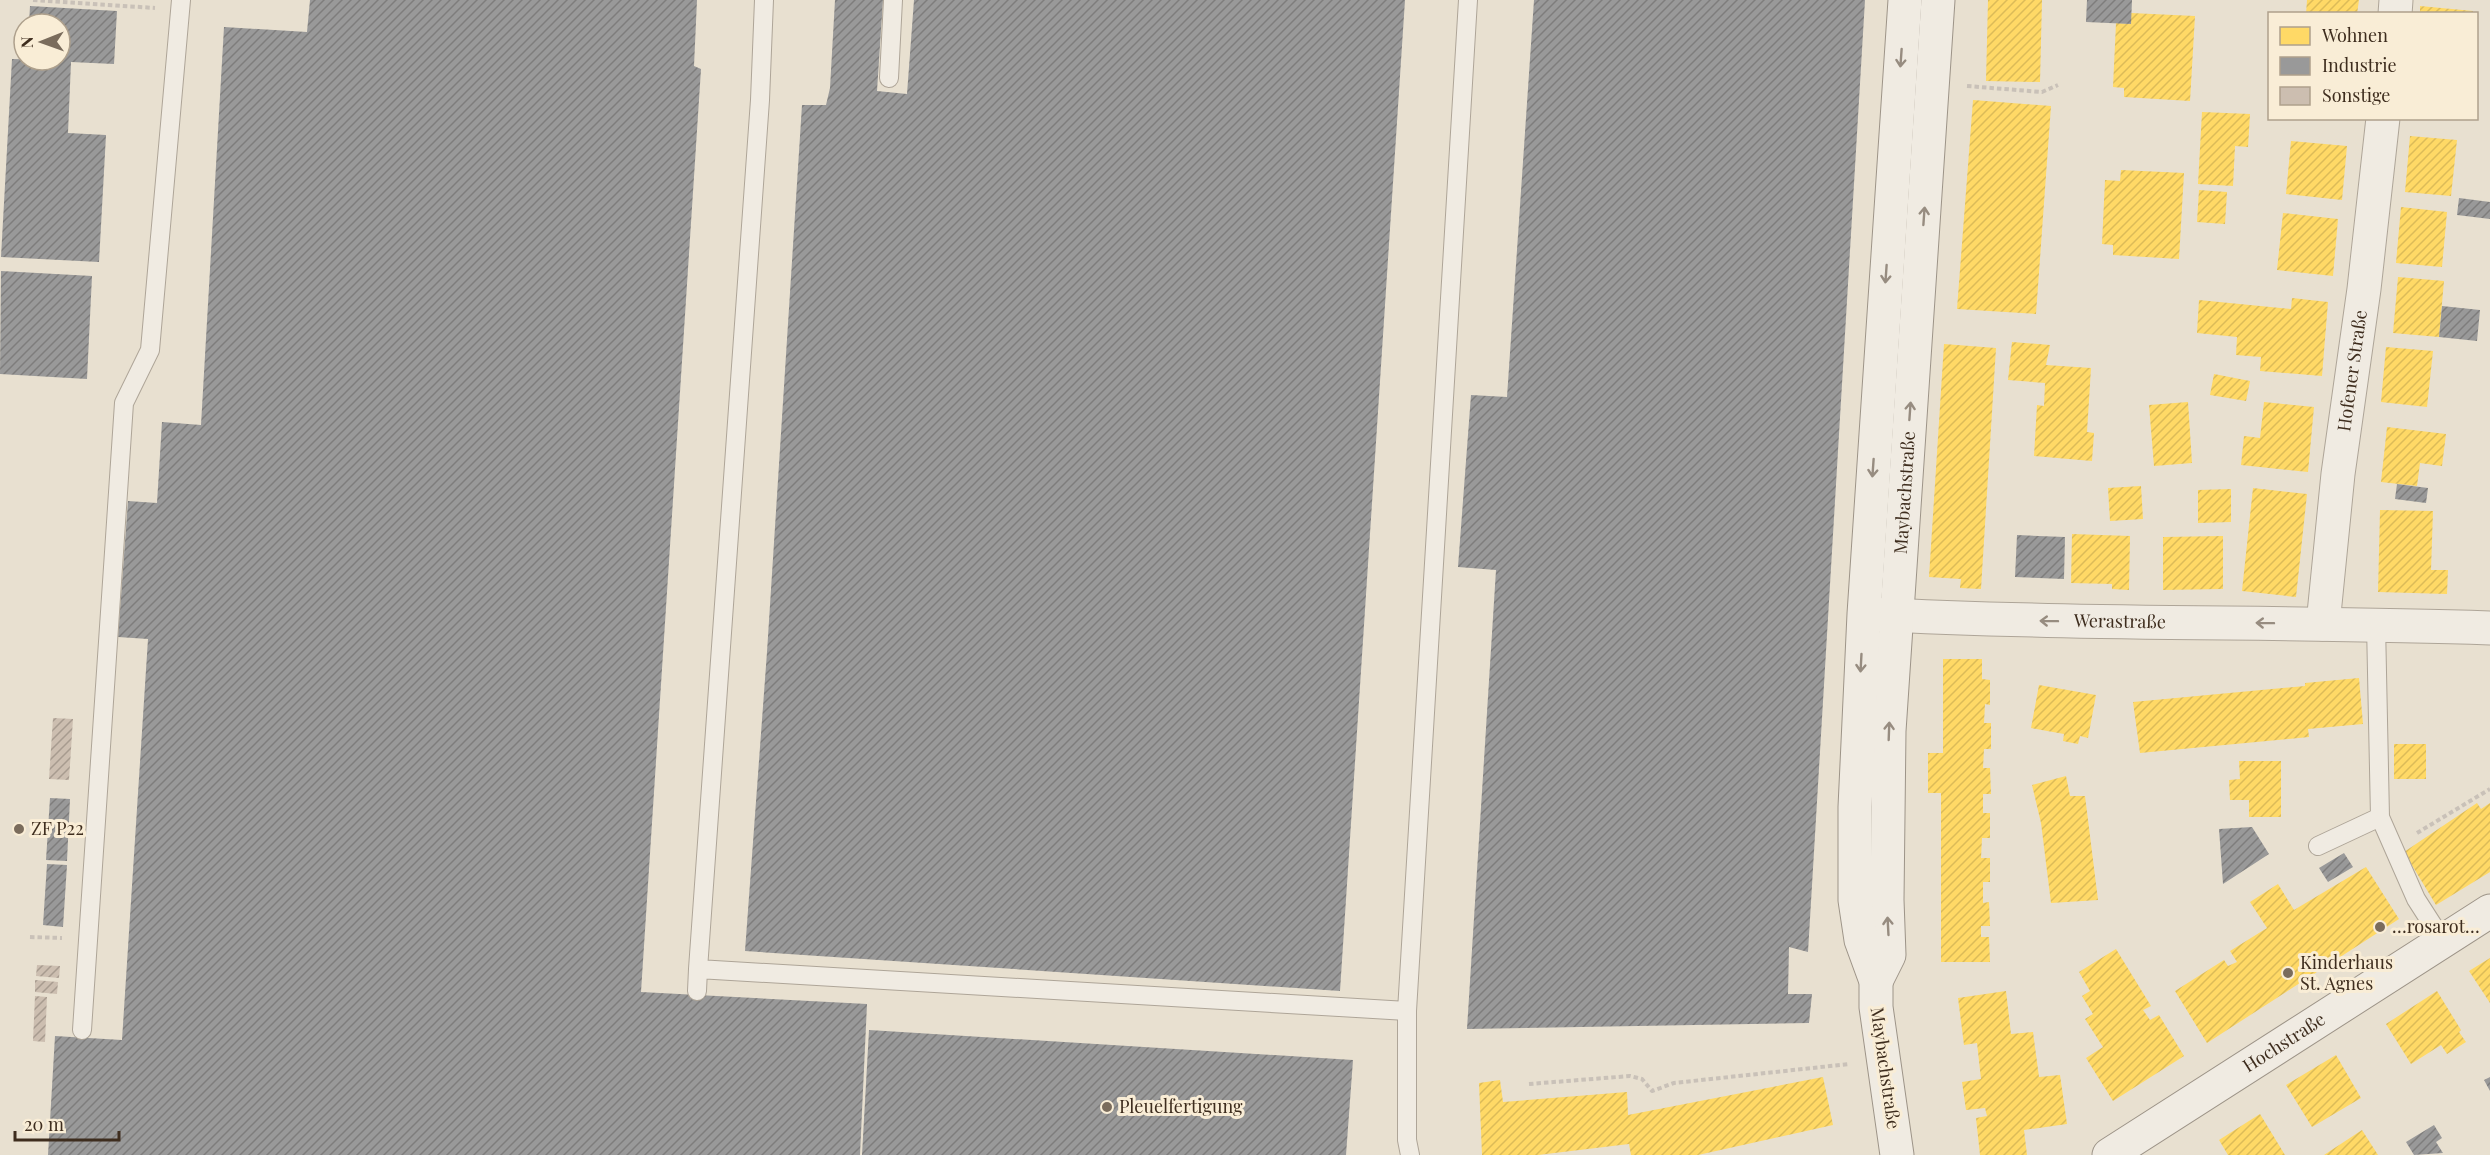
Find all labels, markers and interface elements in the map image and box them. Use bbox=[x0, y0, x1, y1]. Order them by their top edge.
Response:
north arrow bbox=[12, 12, 72, 72]
legend bbox=[2268, 12, 2478, 120]
text: Wohnen bbox=[2321, 23, 2388, 47]
text: N bbox=[16, 36, 37, 48]
one-way arrow bbox=[1895, 48, 1906, 68]
text: Industrie bbox=[2322, 53, 2397, 77]
text: Sonstige bbox=[2322, 83, 2390, 107]
one-way arrow bbox=[1918, 207, 1929, 227]
one-way arrow bbox=[1881, 263, 1892, 283]
street label: Hofener Straße bbox=[2331, 308, 2372, 433]
one-way arrow bbox=[1905, 401, 1916, 421]
street label: Maybachstraße bbox=[1888, 430, 1920, 555]
one-way arrow bbox=[1868, 458, 1879, 478]
street label: Werastraße bbox=[2073, 608, 2166, 633]
one-way arrow bbox=[2039, 615, 2059, 626]
one-way arrow bbox=[2255, 617, 2275, 629]
one-way arrow bbox=[1856, 653, 1867, 673]
one-way arrow bbox=[1884, 722, 1895, 742]
place label: ZF P22 bbox=[31, 816, 84, 840]
marker: ZF P22 bbox=[12, 822, 26, 836]
place label: …rosarot… bbox=[2392, 914, 2480, 938]
one-way arrow bbox=[1882, 916, 1893, 936]
marker: …rosarot… bbox=[2373, 920, 2387, 934]
place label: Kinderhaus St. Agnes bbox=[2300, 950, 2393, 995]
marker: Kinderhaus St. Agnes bbox=[2281, 966, 2295, 980]
street label: Maybachstraße bbox=[1866, 1005, 1906, 1130]
street label: Hochstraße bbox=[2238, 1007, 2329, 1077]
place label: Pleuelfertigung bbox=[1119, 1094, 1243, 1118]
marker: Pleuelfertigung bbox=[1100, 1100, 1114, 1114]
scale bar bbox=[15, 1104, 118, 1142]
text: 20 m bbox=[24, 1112, 64, 1136]

